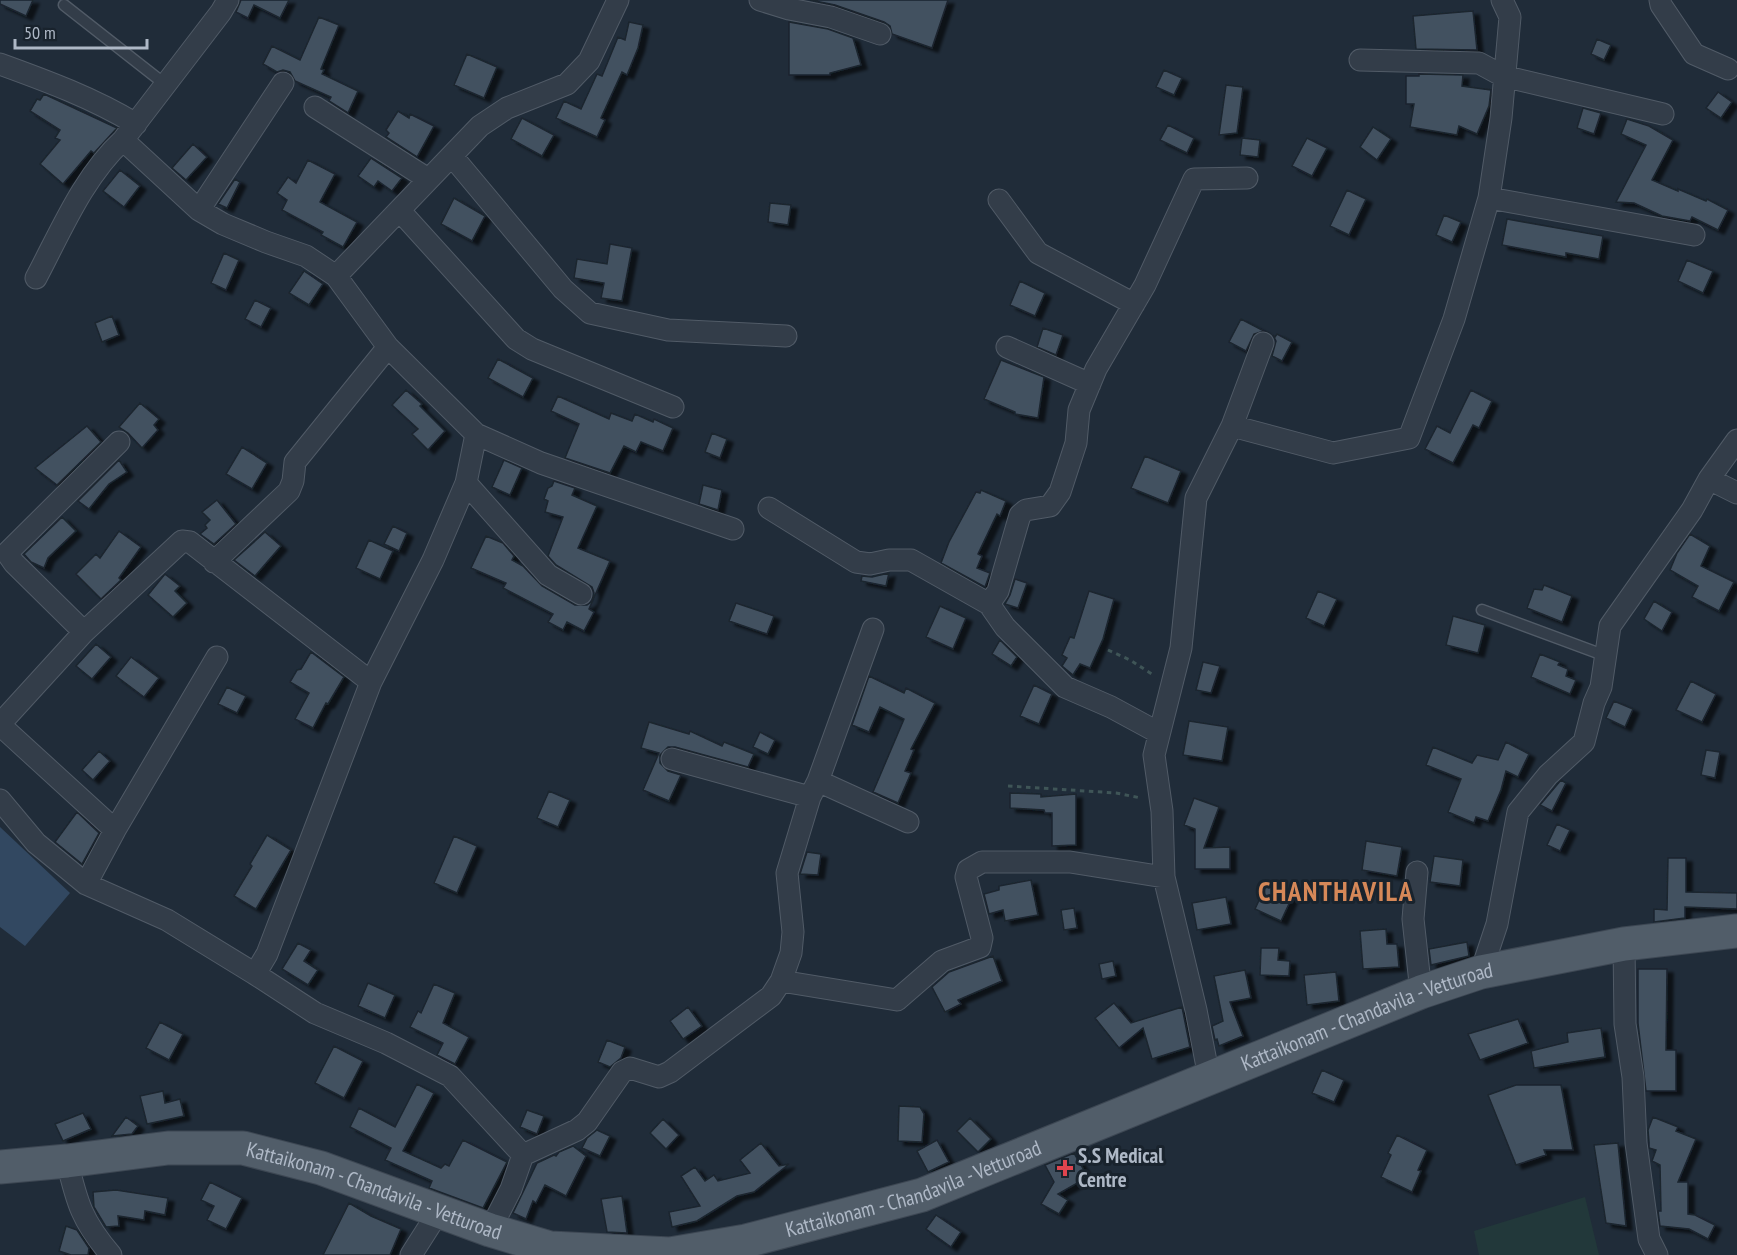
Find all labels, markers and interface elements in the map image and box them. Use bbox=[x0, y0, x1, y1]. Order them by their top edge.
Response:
scale bar bbox=[15, 12, 147, 50]
text: 50 m bbox=[24, 21, 56, 44]
district label: CHANTHAVILA bbox=[1258, 874, 1414, 908]
street label: Kattaikonam - Chandavila - Vetturoad bbox=[1237, 956, 1495, 1077]
street label: Kattaikonam - Chandavila - Vetturoad bbox=[783, 1134, 1045, 1243]
street label: Kattaikonam - Chandavila - Vetturoad bbox=[244, 1135, 505, 1246]
place label: S.S Medical Centre bbox=[1078, 1142, 1164, 1193]
marker: S.S Medical Centre bbox=[1056, 1159, 1074, 1177]

